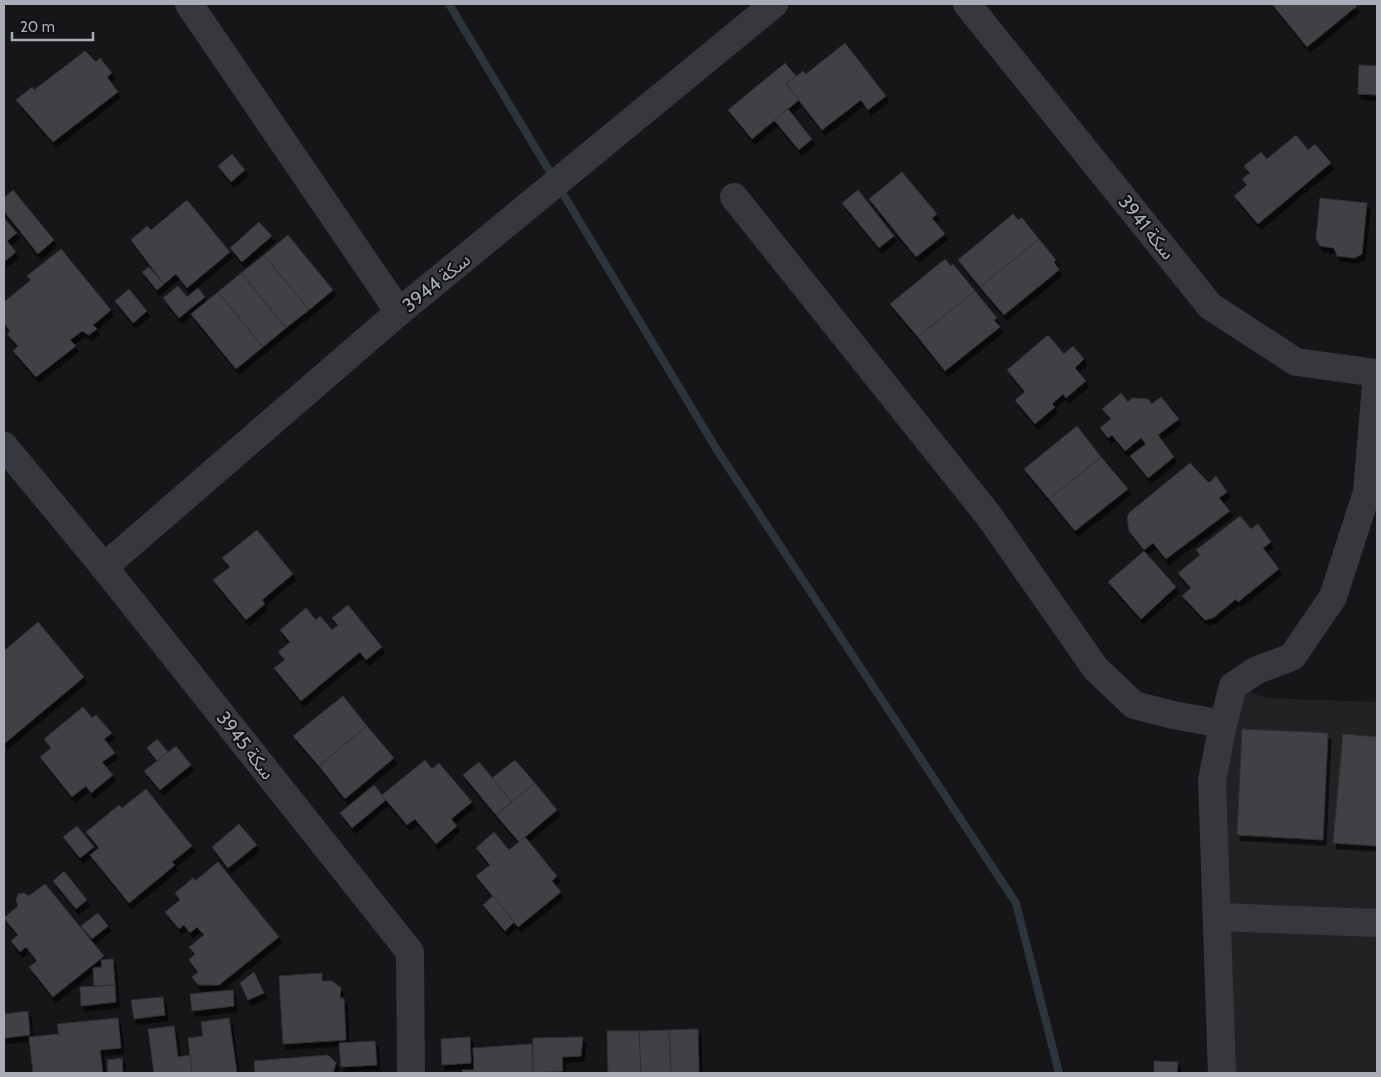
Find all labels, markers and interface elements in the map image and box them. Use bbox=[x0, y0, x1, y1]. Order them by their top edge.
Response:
scale bar bbox=[12, 10, 94, 42]
text: 20 m bbox=[20, 18, 55, 36]
street label: سكة 3941 bbox=[1114, 190, 1180, 264]
street label: سكة 3944 bbox=[398, 248, 475, 317]
street label: سكة 3945 bbox=[212, 707, 279, 784]

